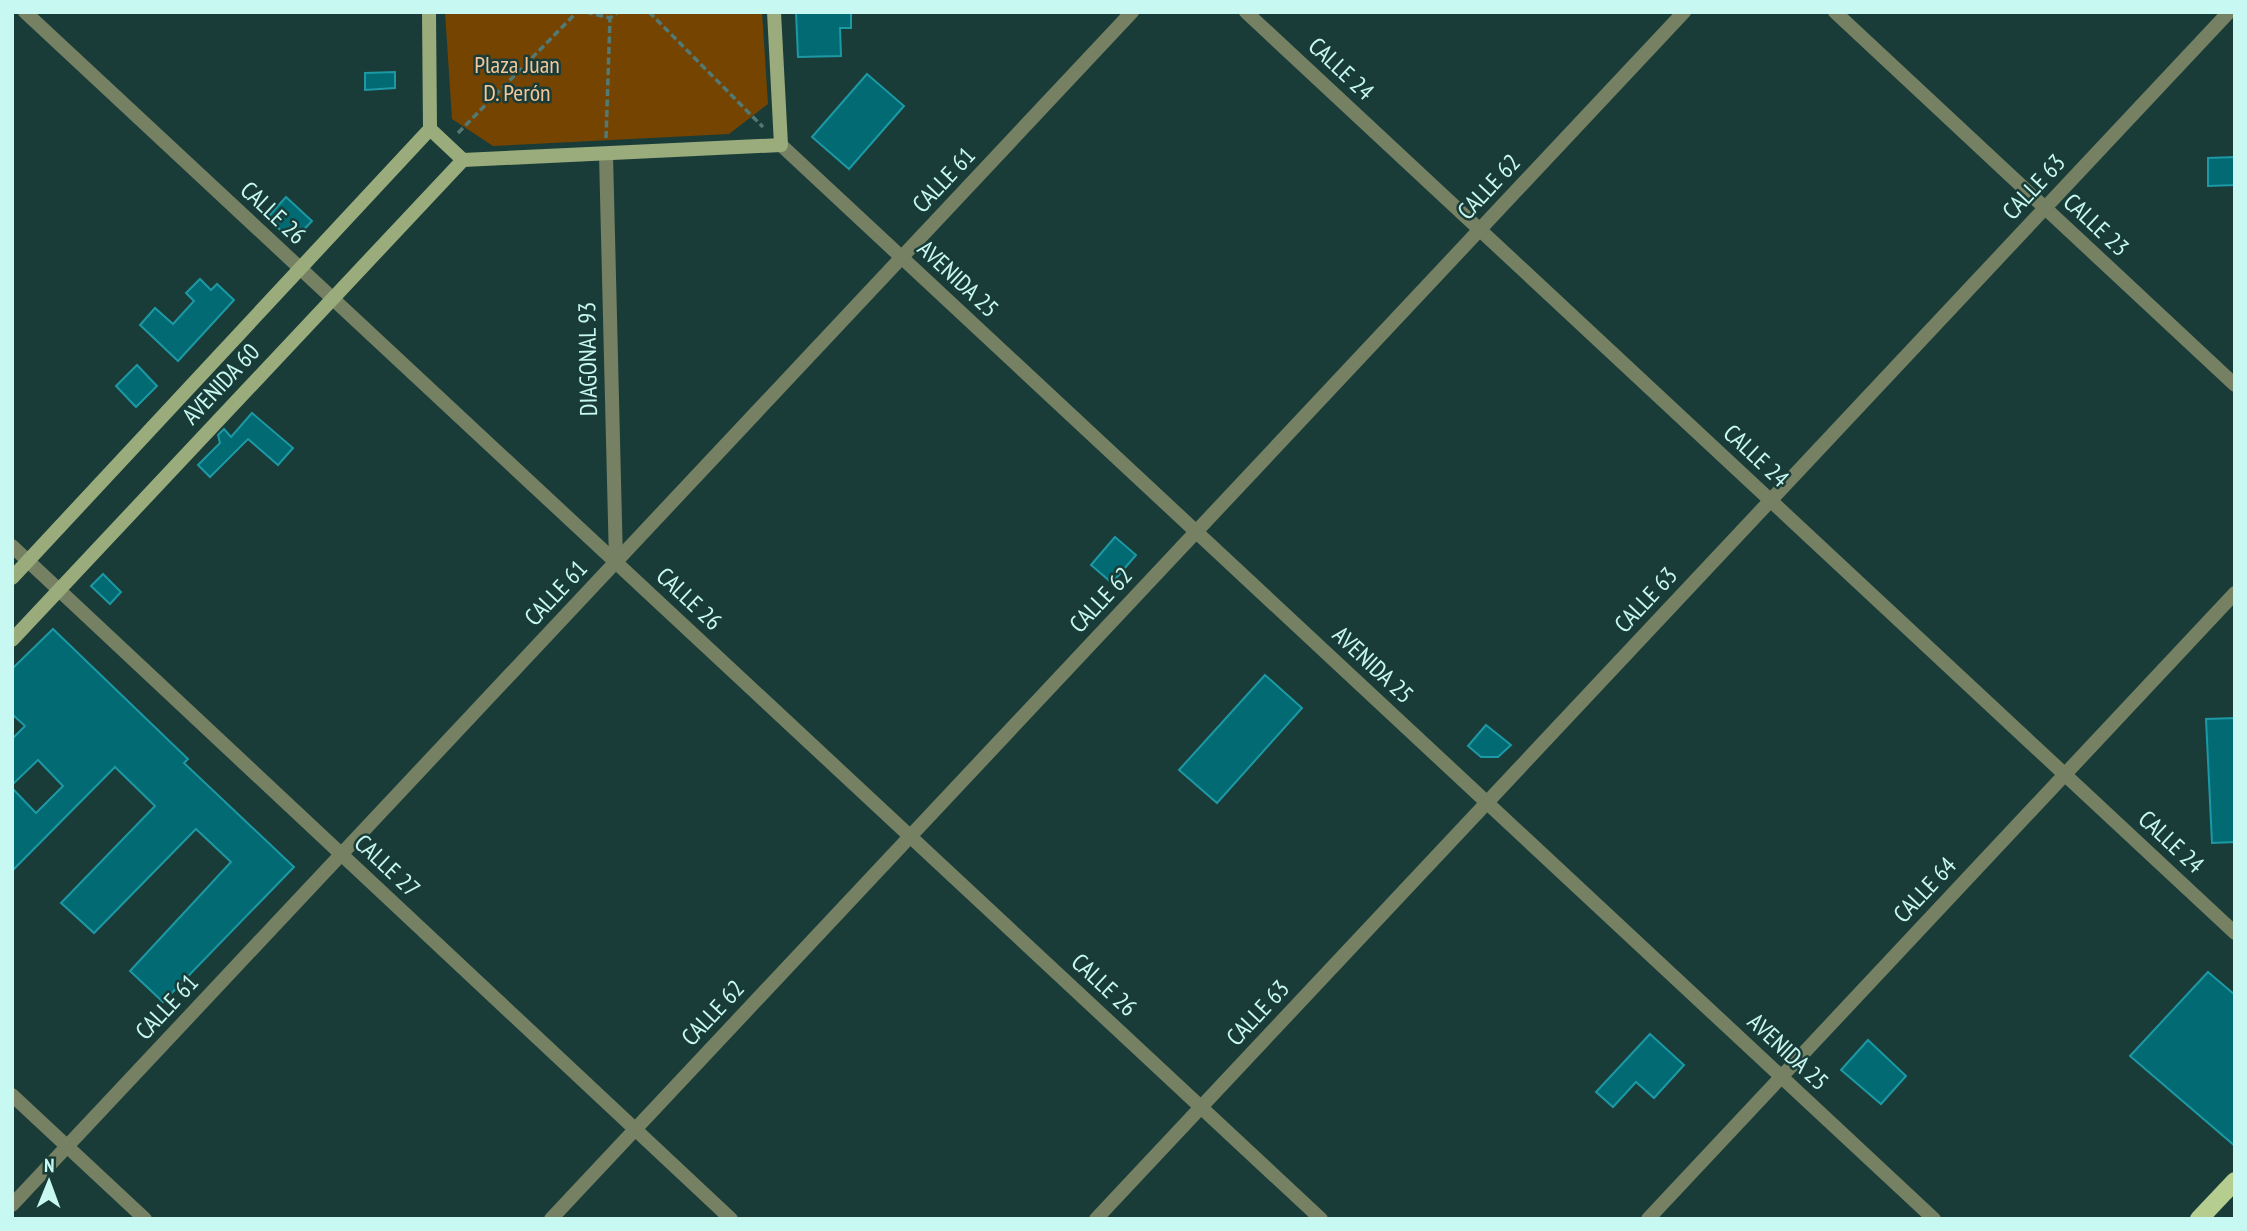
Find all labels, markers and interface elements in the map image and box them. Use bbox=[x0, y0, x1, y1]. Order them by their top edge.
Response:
street label: CALLE 24 bbox=[1302, 30, 1381, 107]
park label: Plaza Juan D. Perón bbox=[474, 49, 560, 108]
street label: CALLE 61 bbox=[905, 140, 982, 219]
street label: CALLE 62 bbox=[1450, 147, 1527, 226]
street label: CALLE 63 bbox=[1995, 147, 2072, 226]
street label: CALLE 26 bbox=[234, 174, 313, 251]
street label: CALLE 23 bbox=[2057, 186, 2136, 263]
street label: AVENIDA 25 bbox=[911, 233, 1005, 324]
street label: DIAGONAL 93 bbox=[571, 302, 604, 416]
street label: AVENIDA 60 bbox=[175, 337, 266, 431]
street label: CALLE 24 bbox=[1717, 417, 1796, 494]
street label: CALLE 61 bbox=[517, 553, 594, 632]
street label: CALLE 26 bbox=[650, 560, 729, 637]
street label: CALLE 62 bbox=[1062, 560, 1139, 639]
street label: CALLE 63 bbox=[1607, 560, 1684, 639]
street label: AVENIDA 25 bbox=[1326, 619, 1420, 710]
street label: CALLE 24 bbox=[2132, 803, 2211, 880]
street label: CALLE 27 bbox=[348, 827, 427, 904]
street label: CALLE 64 bbox=[1886, 850, 1963, 929]
street label: CALLE 26 bbox=[1065, 946, 1144, 1023]
street label: CALLE 61 bbox=[128, 967, 205, 1046]
street label: CALLE 62 bbox=[674, 973, 751, 1052]
street label: CALLE 63 bbox=[1219, 973, 1296, 1052]
street label: AVENIDA 25 bbox=[1741, 1006, 1835, 1097]
north arrow bbox=[14, 1147, 84, 1217]
text: N bbox=[44, 1153, 55, 1177]

